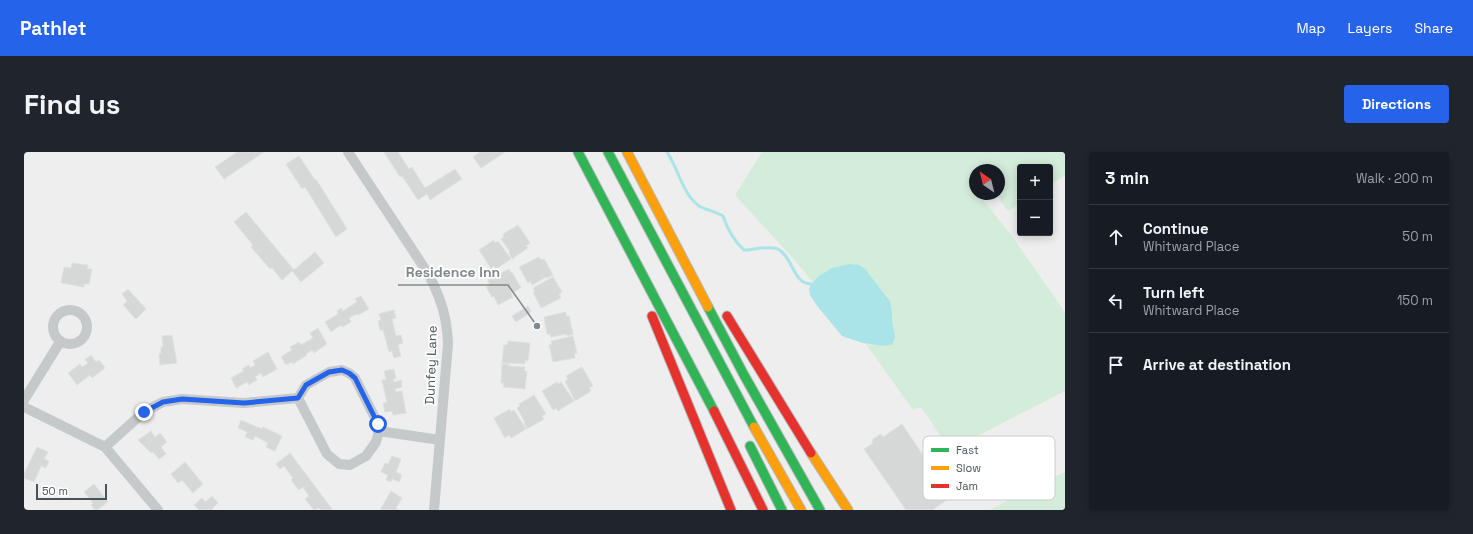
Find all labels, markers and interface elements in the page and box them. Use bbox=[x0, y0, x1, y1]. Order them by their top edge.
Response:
text: Pathlet bbox=[20, 16, 86, 41]
text: Map bbox=[1296, 19, 1326, 37]
text: Layers bbox=[1348, 19, 1392, 37]
text: Share bbox=[1414, 19, 1453, 37]
button: Directions bbox=[1344, 85, 1449, 123]
text: Find us bbox=[24, 86, 121, 122]
north arrow bbox=[969, 164, 1005, 200]
map controls bbox=[1017, 164, 1053, 236]
button: + bbox=[1017, 164, 1053, 200]
text: 3 min bbox=[1105, 167, 1149, 189]
text: Walk · 200 m bbox=[1356, 170, 1433, 187]
button: − bbox=[1017, 200, 1053, 236]
text: Continue bbox=[1143, 219, 1209, 238]
icon: ahead bbox=[1105, 226, 1127, 248]
text: 50 m bbox=[1402, 228, 1433, 245]
text: Whitward Place bbox=[1143, 238, 1239, 255]
callout: Residence Inn bbox=[398, 259, 508, 285]
text: Residence Inn bbox=[406, 263, 500, 281]
text: Turn left bbox=[1143, 283, 1205, 302]
icon: left bbox=[1105, 290, 1127, 312]
text: 150 m bbox=[1397, 292, 1433, 309]
text: Whitward Place bbox=[1143, 302, 1239, 319]
street label: Dunfey Lane bbox=[421, 325, 441, 405]
icon: arrive bbox=[1105, 354, 1127, 376]
text: Arrive at destination bbox=[1143, 355, 1291, 374]
route end bbox=[135, 403, 153, 421]
route start bbox=[369, 415, 387, 433]
legend bbox=[923, 436, 1055, 500]
text: Fast bbox=[956, 443, 979, 457]
text: Slow bbox=[956, 461, 981, 475]
text: Jam bbox=[956, 479, 978, 493]
scale bar bbox=[36, 482, 107, 501]
text: 50 m bbox=[42, 484, 68, 498]

